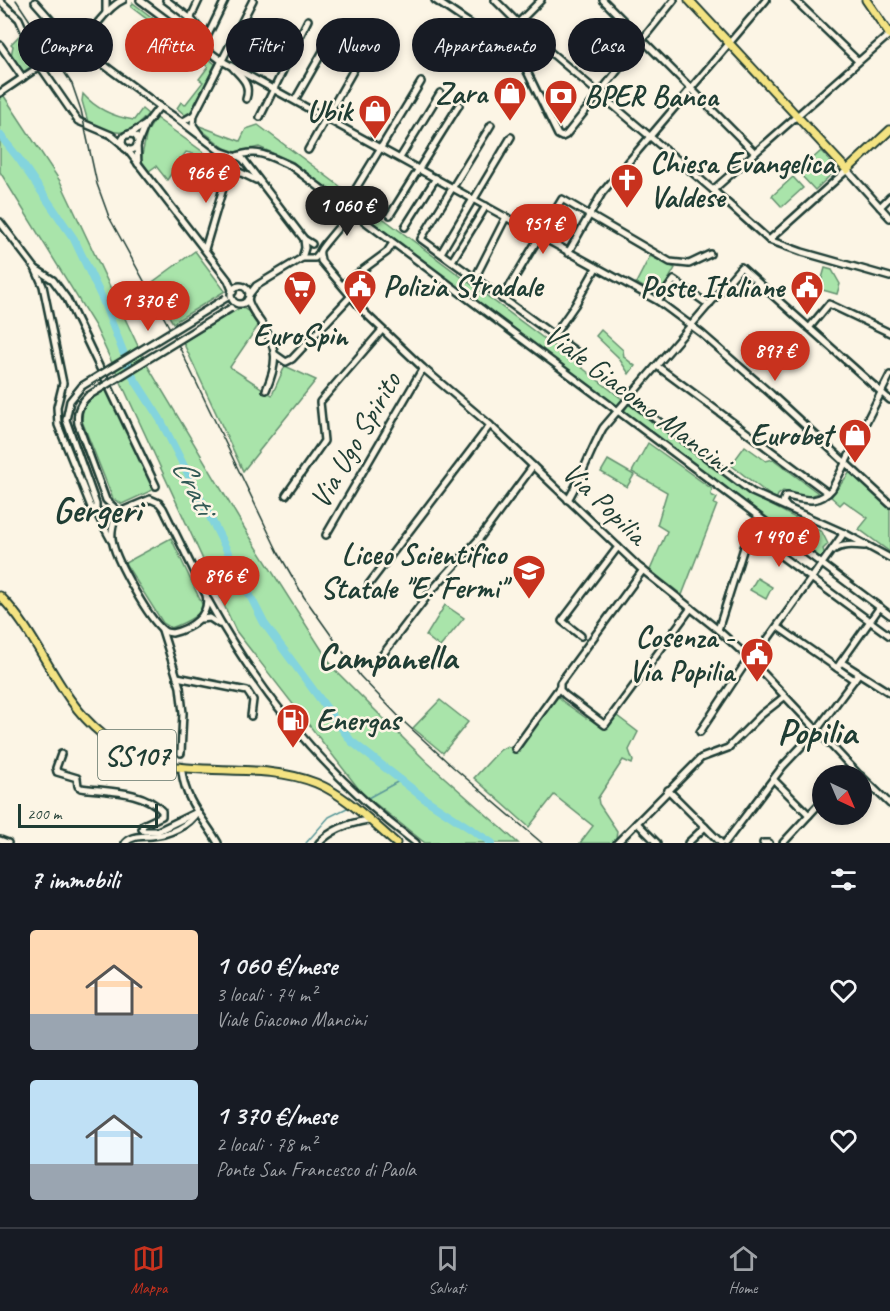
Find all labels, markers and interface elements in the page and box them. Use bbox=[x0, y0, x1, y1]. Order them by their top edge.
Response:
chip: Compra bbox=[18, 18, 113, 72]
chip: Affitta bbox=[125, 18, 214, 72]
chip: Filtri bbox=[226, 18, 304, 72]
chip: Nuovo bbox=[316, 18, 400, 72]
chip: Appartamento bbox=[412, 18, 556, 72]
chip: Casa bbox=[568, 18, 645, 72]
place label: Zara bbox=[435, 74, 490, 112]
shop icon: Zara bbox=[492, 75, 528, 122]
place label: BPER Banca bbox=[584, 77, 720, 115]
bank icon: BPER Banca bbox=[543, 78, 579, 125]
place label: Ubik bbox=[307, 92, 355, 130]
shop icon: Ubik bbox=[357, 93, 393, 140]
place label: Chiesa Evangelica Valdese bbox=[650, 144, 837, 216]
pin: 966 € bbox=[164, 153, 248, 204]
text: 966 € bbox=[185, 160, 227, 185]
church icon: Chiesa Evangelica Valdese bbox=[609, 162, 645, 209]
pin: 1 060 € bbox=[292, 186, 402, 237]
text: 1 060 € bbox=[319, 193, 375, 218]
pin: 951 € bbox=[501, 204, 585, 255]
text: 951 € bbox=[523, 211, 563, 236]
place label: Polizia Stradale bbox=[383, 267, 545, 305]
public building icon: Polizia Stradale bbox=[342, 268, 378, 315]
place label: Poste Italiane bbox=[640, 268, 786, 306]
supermarket icon: EuroSpin bbox=[282, 269, 318, 316]
public building icon: Poste Italiane bbox=[789, 269, 825, 316]
pin: 1 370 € bbox=[93, 281, 203, 332]
text: 1 370 € bbox=[121, 288, 175, 313]
street label: Viale Giacomo Mancini bbox=[537, 315, 742, 483]
place label: EuroSpin bbox=[253, 316, 350, 354]
pin: 897 € bbox=[733, 331, 817, 382]
text: 897 € bbox=[755, 338, 795, 363]
street label: Via Ugo Spirito bbox=[301, 364, 410, 515]
place label: Eurobet bbox=[750, 416, 837, 454]
shop icon: Eurobet bbox=[837, 417, 873, 464]
water label: Crati bbox=[163, 451, 229, 528]
street label: Via Popilia bbox=[555, 453, 657, 555]
district label: Gergeri bbox=[53, 487, 146, 533]
pin: 1 490 € bbox=[724, 517, 834, 568]
text: 1 490 € bbox=[752, 524, 806, 549]
place label: Liceo Scientifico Statale "E. Fermi" bbox=[320, 535, 513, 607]
school or university icon: Liceo Scientifico Statale "E. Fermi" bbox=[511, 553, 547, 600]
pin: 896 € bbox=[183, 556, 267, 607]
text: 896 € bbox=[204, 563, 246, 588]
place label: Cosenza - Via Popilia bbox=[628, 618, 736, 690]
district label: Campanella bbox=[317, 634, 460, 680]
public building icon: Cosenza - Via Popilia bbox=[739, 636, 775, 683]
place label: Energas bbox=[316, 701, 404, 739]
fuel station icon: Energas bbox=[275, 702, 311, 749]
district label: Popilia bbox=[778, 709, 859, 755]
road number: SS107 bbox=[98, 730, 176, 780]
north arrow bbox=[812, 765, 872, 825]
map controls bbox=[812, 765, 872, 825]
scale bar bbox=[18, 801, 158, 828]
text: 200 m bbox=[27, 804, 61, 824]
text: 7 immobili bbox=[30, 863, 119, 896]
icon: filters bbox=[827, 863, 860, 896]
text: 1 060 €/mese bbox=[216, 949, 337, 982]
icon: home bbox=[78, 954, 150, 1026]
icon: heart bbox=[827, 974, 860, 1007]
text: 3 locali · 74 m² bbox=[216, 982, 316, 1007]
text: Viale Giacomo Mancini bbox=[216, 1007, 366, 1032]
text: 1 370 €/mese bbox=[216, 1099, 337, 1132]
icon: home bbox=[78, 1104, 150, 1176]
icon: heart bbox=[827, 1124, 860, 1157]
text: 2 locali · 78 m² bbox=[216, 1132, 316, 1157]
text: Ponte San Francesco di Paola bbox=[216, 1157, 416, 1182]
tab: Mappa bbox=[130, 1242, 167, 1298]
tab: Salvati bbox=[428, 1242, 466, 1298]
tab: Home bbox=[727, 1242, 760, 1298]

